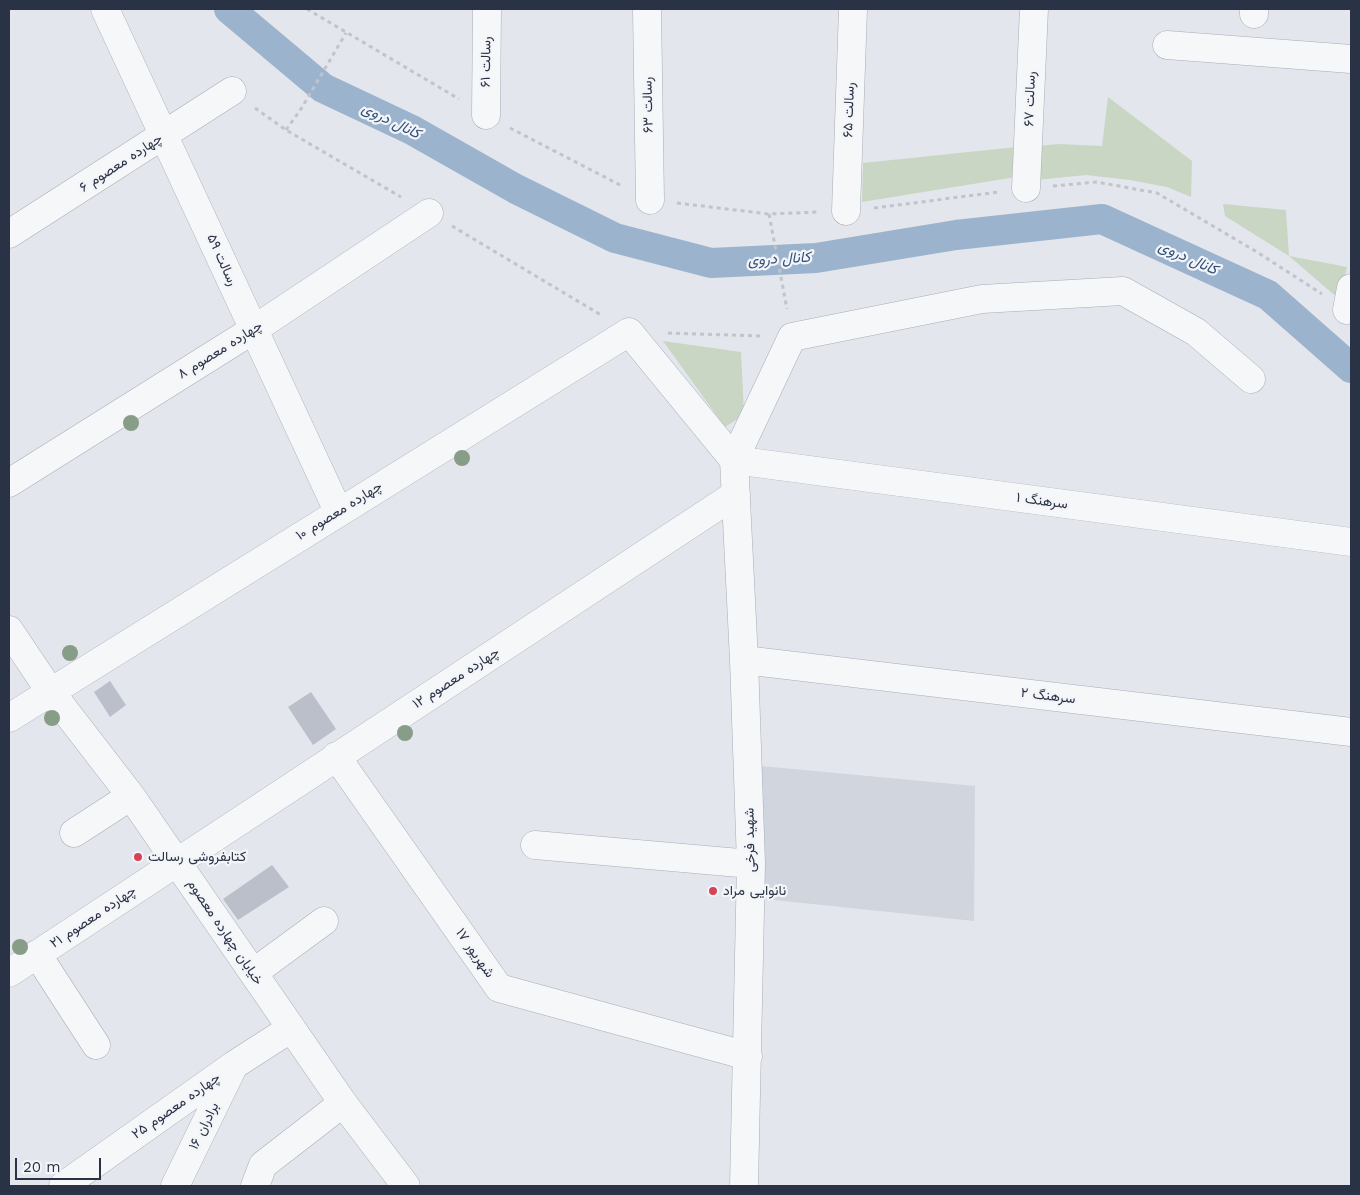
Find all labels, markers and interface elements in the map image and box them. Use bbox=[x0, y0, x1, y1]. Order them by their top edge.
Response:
street label: رسالت ۶۱ bbox=[477, 36, 495, 88]
street label: رسالت ۶۷ bbox=[1021, 71, 1039, 127]
street label: رسالت ۶۳ bbox=[639, 77, 657, 133]
street label: رسالت ۶۵ bbox=[840, 82, 858, 138]
water label: کانال دروی bbox=[359, 99, 423, 143]
street label: چهارده معصوم ۶ bbox=[76, 130, 166, 196]
street label: رسالت ۵۹ bbox=[203, 231, 241, 289]
water label: کانال دروی bbox=[1156, 237, 1220, 279]
water label: کانال دروی bbox=[747, 248, 811, 270]
street label: چهارده معصوم ۸ bbox=[175, 317, 265, 383]
street label: چهارده معصوم ۱۰ bbox=[293, 478, 385, 544]
street label: سرهنگ ۱ bbox=[1015, 489, 1069, 513]
street label: چهارده معصوم ۱۲ bbox=[410, 644, 502, 712]
street label: سرهنگ ۲ bbox=[1020, 684, 1076, 708]
street label: شهید فرخی bbox=[741, 808, 759, 872]
place label: کتابفروشی رسالت bbox=[148, 849, 246, 865]
marker: کتابفروشی رسالت bbox=[132, 851, 144, 863]
street label: خیابان چهارده معصوم bbox=[183, 876, 267, 988]
street label: چهارده معصوم ۲۱ bbox=[47, 882, 139, 952]
place label: نانوایی مراد bbox=[723, 883, 786, 899]
marker: نانوایی مراد bbox=[707, 885, 719, 897]
street label: ۱۷ شهریور bbox=[452, 925, 498, 981]
street label: چهارده معصوم ۲۵ bbox=[129, 1069, 223, 1143]
street label: برادران ۱۶ bbox=[185, 1100, 223, 1152]
scale bar bbox=[18, 1148, 104, 1180]
text: 20 m bbox=[23, 1158, 61, 1176]

